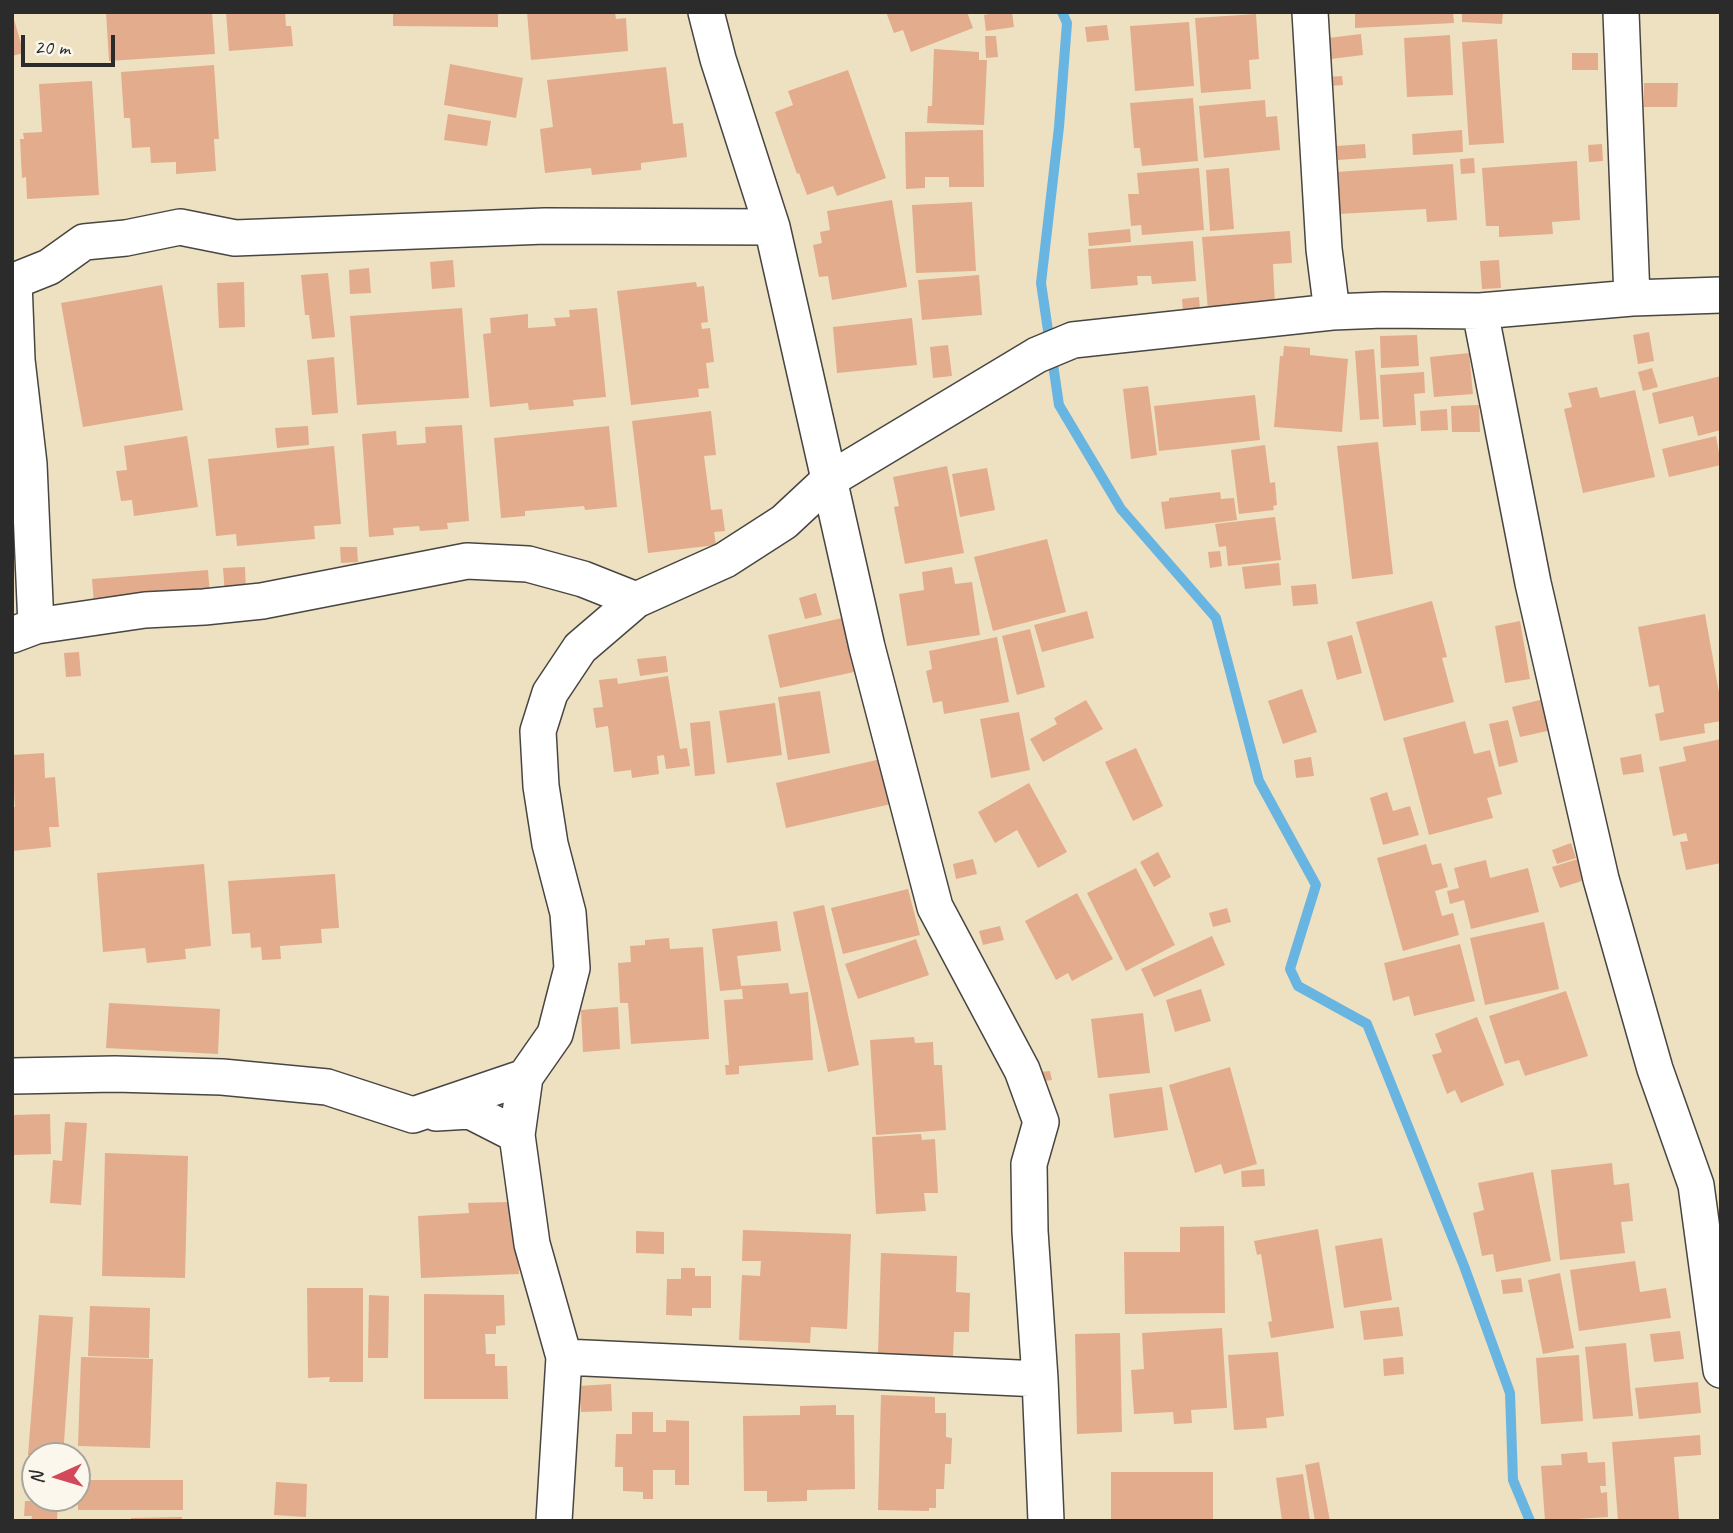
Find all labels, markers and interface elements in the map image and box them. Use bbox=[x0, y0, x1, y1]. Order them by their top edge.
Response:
scale bar bbox=[24, 21, 119, 65]
text: 20 m bbox=[34, 34, 70, 60]
north arrow bbox=[21, 1442, 91, 1512]
text: N bbox=[25, 1472, 49, 1485]

